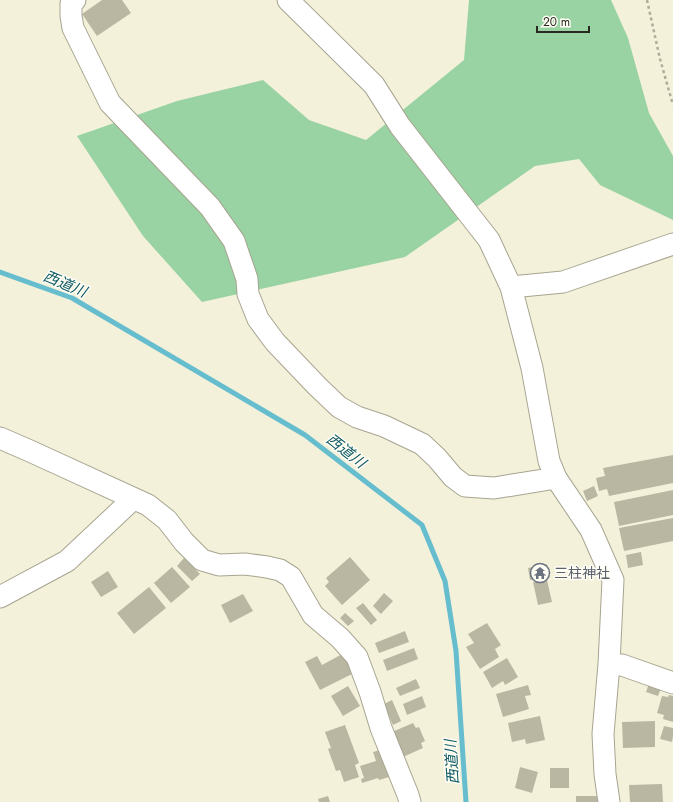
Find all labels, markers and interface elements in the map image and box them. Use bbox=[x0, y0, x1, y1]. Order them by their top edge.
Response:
scale bar bbox=[537, 8, 589, 34]
text: 20 m bbox=[543, 13, 570, 31]
water label: 西道川 bbox=[40, 265, 92, 304]
water label: 西道川 bbox=[321, 428, 372, 475]
temple icon: 三柱神社 bbox=[529, 562, 551, 584]
place label: 三柱神社 bbox=[554, 563, 610, 583]
water label: 西道川 bbox=[439, 737, 465, 785]

